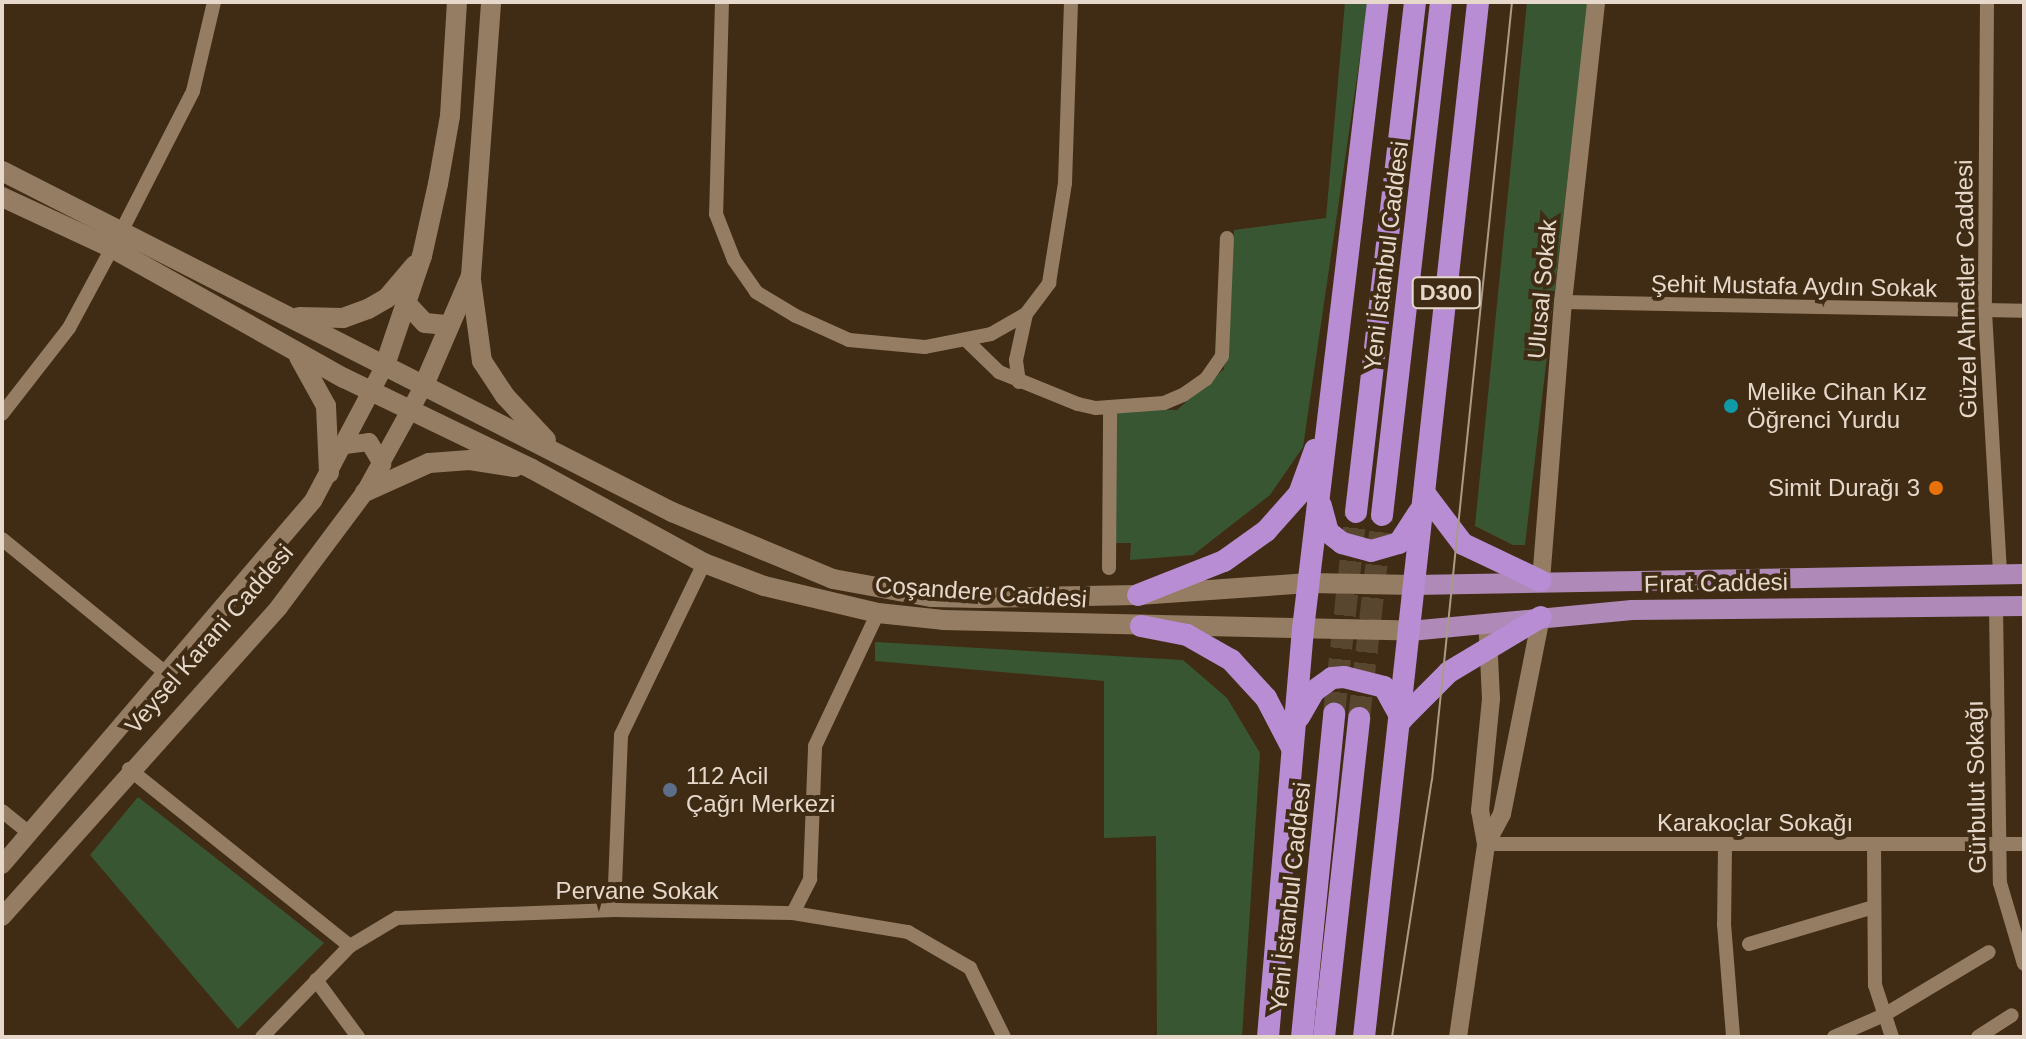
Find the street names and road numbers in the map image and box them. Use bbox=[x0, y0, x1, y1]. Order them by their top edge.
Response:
street label: Yeni İstanbul Caddesi bbox=[1358, 139, 1414, 373]
street label: Güzel Ahmetler Caddesi bbox=[1949, 159, 1983, 419]
street label: Ulusal Sokak bbox=[1522, 218, 1562, 360]
street label: Şehit Mustafa Aydın Sokak bbox=[1650, 269, 1938, 303]
road number: D300 bbox=[1410, 275, 1482, 311]
street label: Veysel Karani Caddesi bbox=[119, 538, 299, 740]
street label: Fırat Caddesi bbox=[1644, 567, 1788, 599]
street label: Coşandere Caddesi bbox=[874, 570, 1088, 614]
street label: Gürbulut Sokağı bbox=[1960, 700, 1992, 874]
street label: Yeni İstanbul Caddesi bbox=[1264, 780, 1316, 1014]
street label: Karakoçlar Sokağı bbox=[1657, 809, 1853, 837]
street label: Pervane Sokak bbox=[556, 877, 718, 905]

